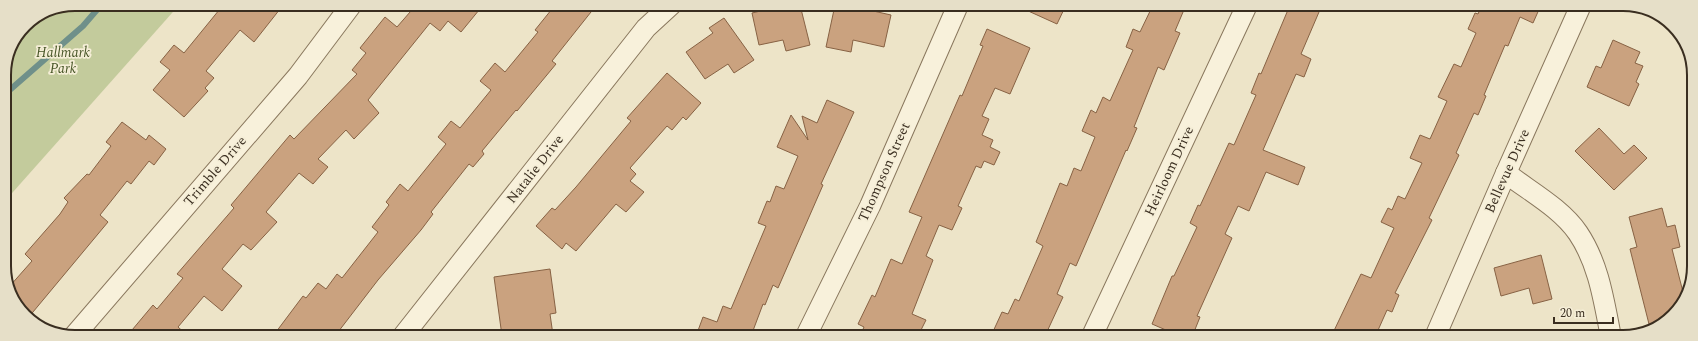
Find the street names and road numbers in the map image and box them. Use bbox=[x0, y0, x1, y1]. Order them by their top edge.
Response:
street label: Thompson Street bbox=[853, 119, 915, 225]
street label: Heirloom Drive bbox=[1139, 122, 1199, 219]
street label: Bellevue Drive bbox=[1479, 125, 1535, 217]
street label: Natalie Drive bbox=[501, 130, 569, 208]
street label: Trimble Drive bbox=[178, 131, 252, 211]

